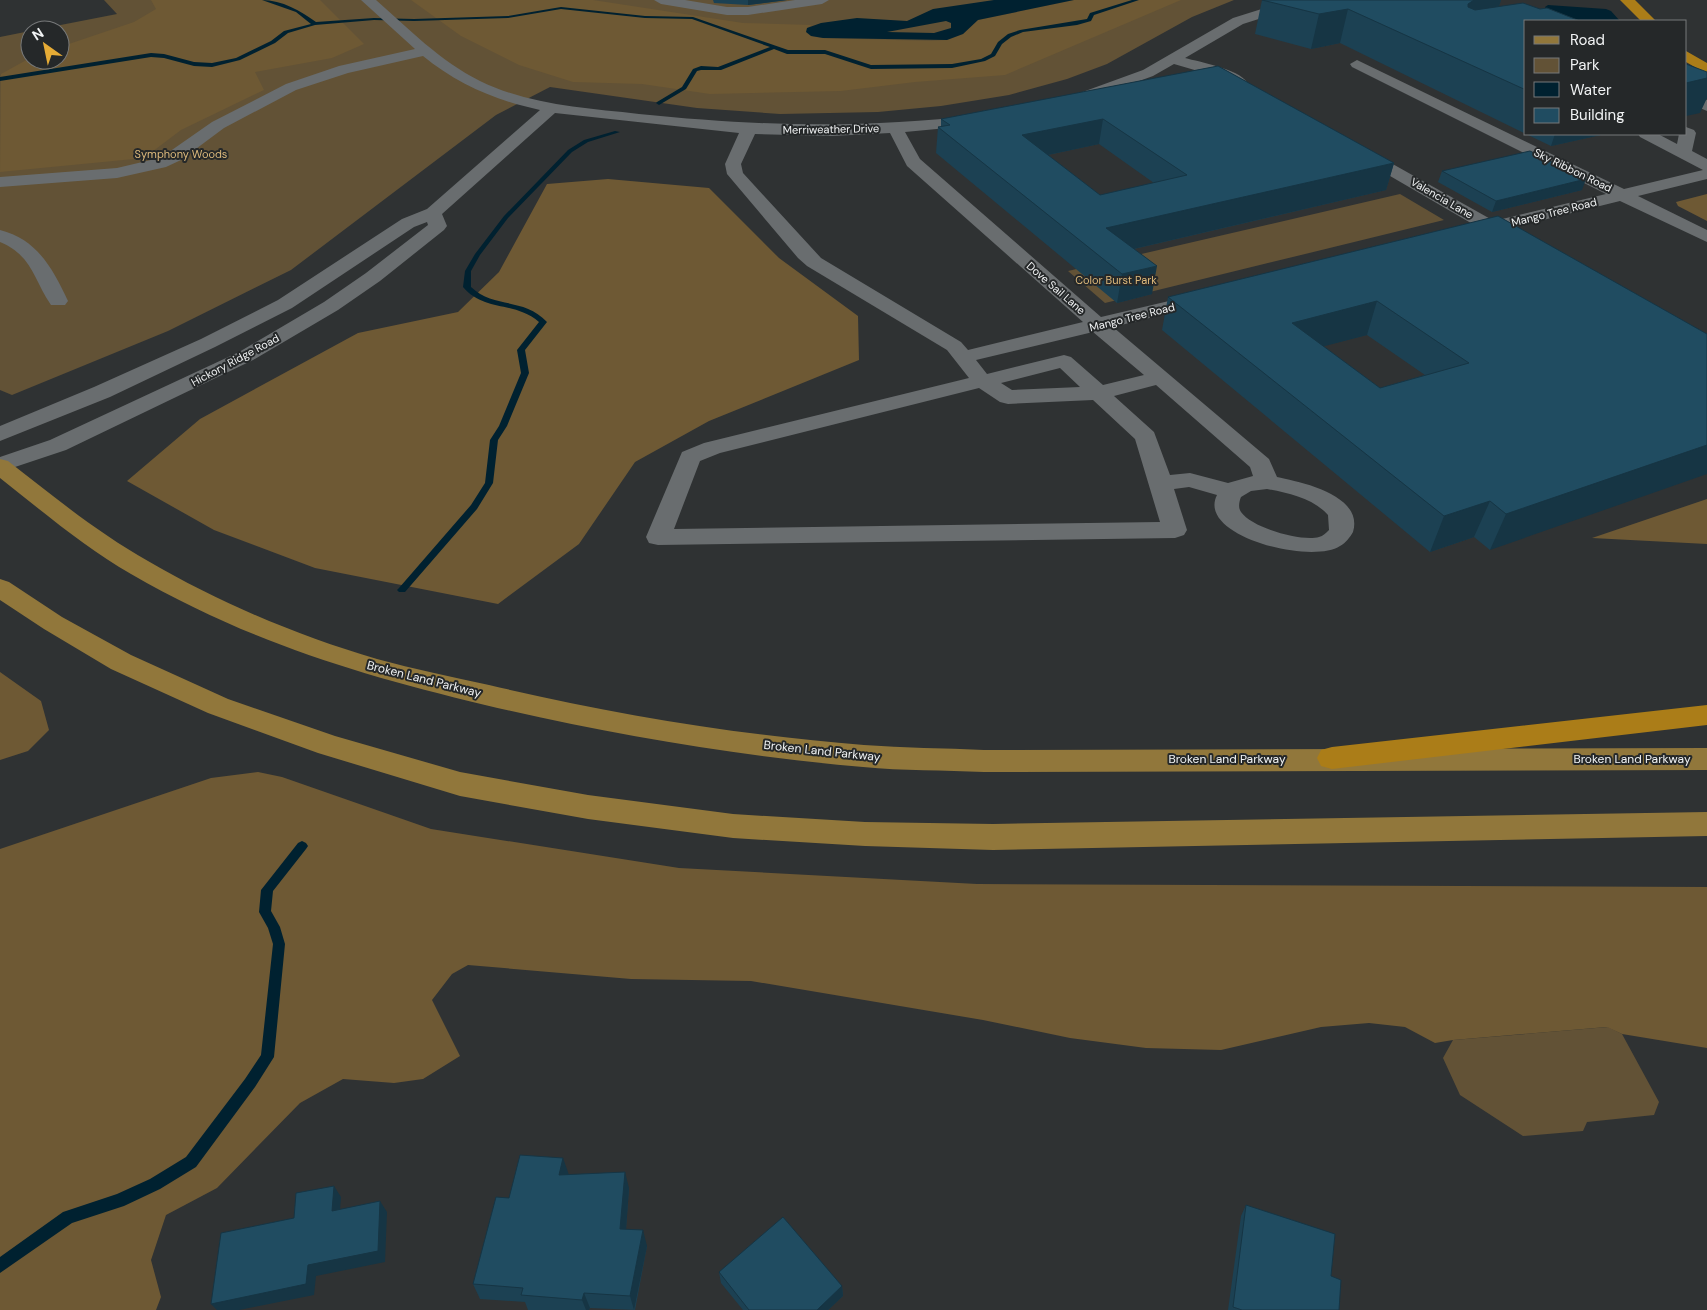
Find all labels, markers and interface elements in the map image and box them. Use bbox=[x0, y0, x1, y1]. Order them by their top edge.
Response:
north arrow bbox=[20, 20, 70, 70]
legend bbox=[1524, 20, 1687, 135]
text: N bbox=[29, 24, 47, 44]
text: Road bbox=[1570, 30, 1605, 50]
text: Park bbox=[1570, 55, 1600, 75]
text: Water bbox=[1570, 80, 1612, 100]
text: Building bbox=[1570, 105, 1625, 125]
street label: Merriweather Drive bbox=[783, 121, 879, 137]
street label: Sky Ribbon Road bbox=[1532, 145, 1614, 195]
park label: Symphony Woods bbox=[135, 147, 227, 161]
street label: Valencia Lane bbox=[1408, 174, 1476, 222]
street label: Mango Tree Road bbox=[1510, 195, 1598, 229]
street label: Dove Sail Lane bbox=[1024, 259, 1088, 317]
park label: Color Burst Park bbox=[1075, 273, 1157, 287]
street label: Mango Tree Road bbox=[1088, 300, 1176, 334]
street label: Hickory Ridge Road bbox=[188, 331, 282, 389]
street label: Broken Land Parkway bbox=[365, 657, 483, 701]
street label: Broken Land Parkway bbox=[763, 737, 881, 765]
street label: Broken Land Parkway bbox=[1168, 751, 1286, 767]
street label: Broken Land Parkway bbox=[1573, 751, 1691, 767]

